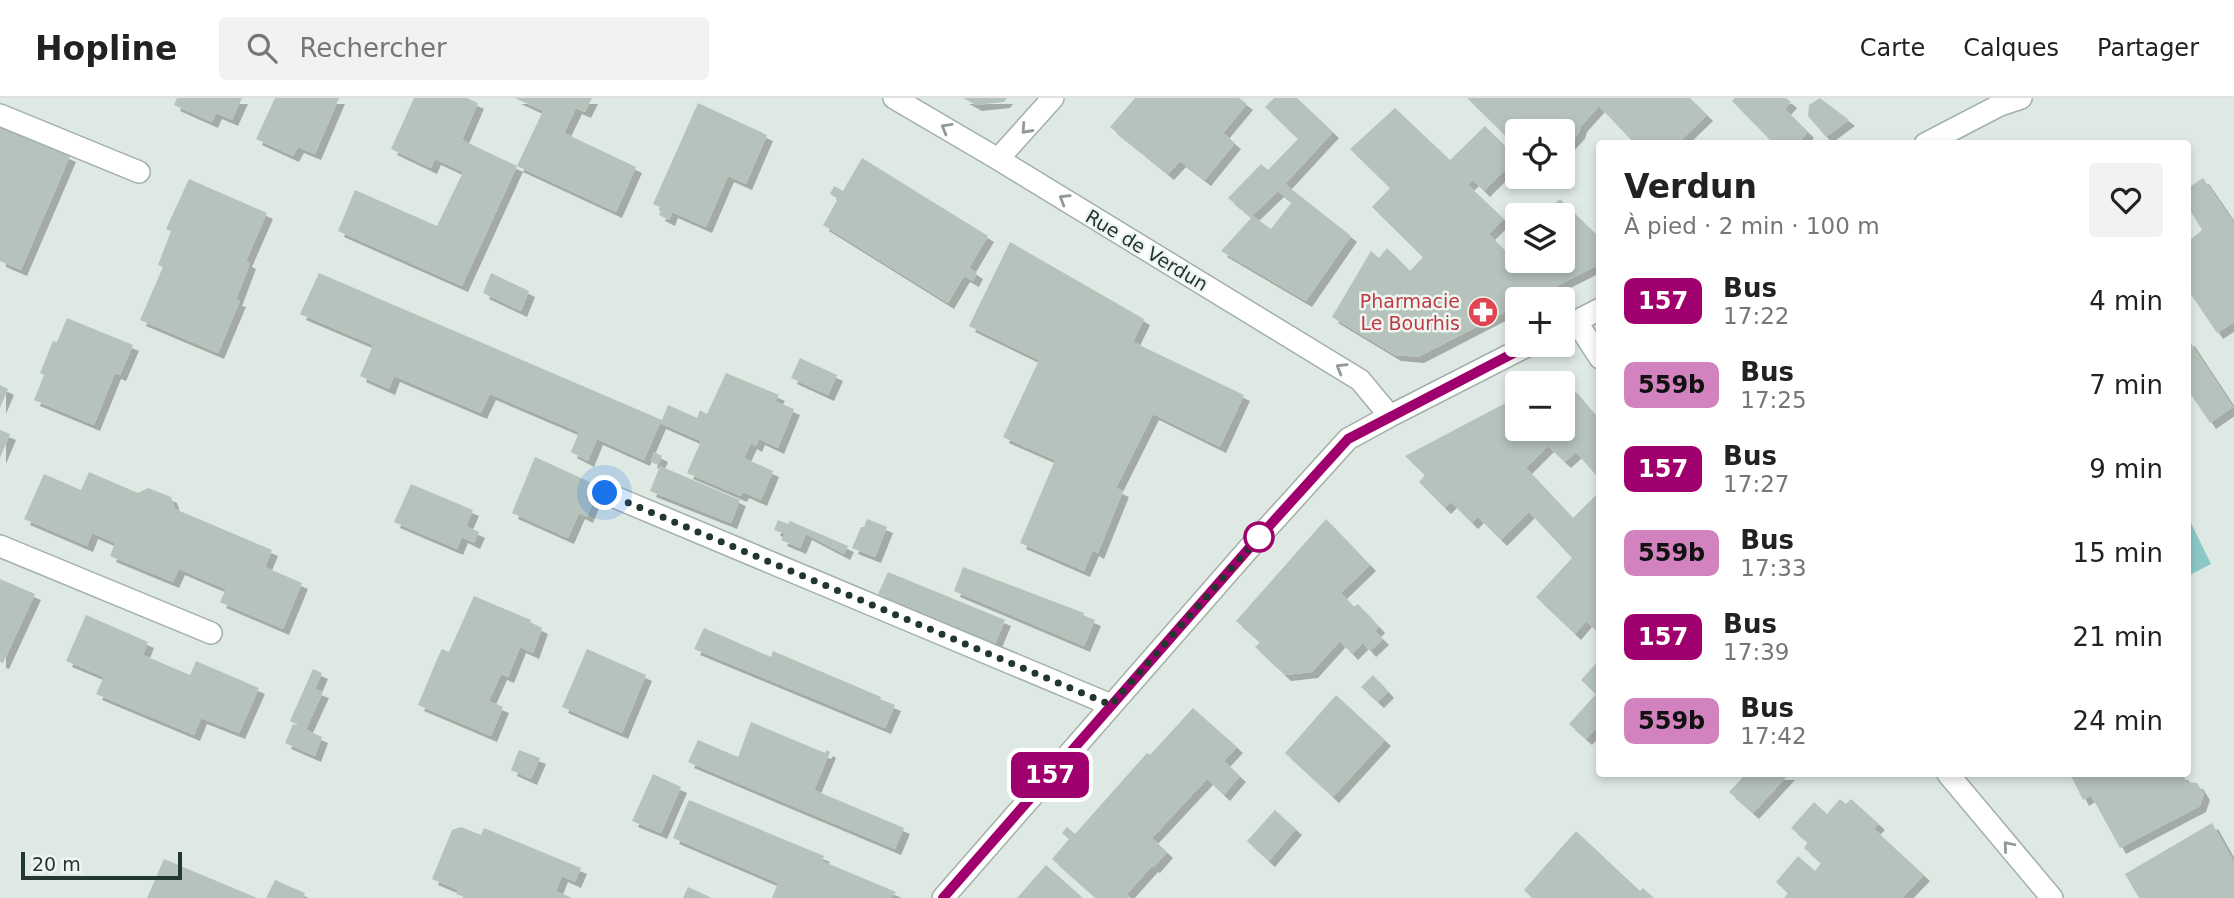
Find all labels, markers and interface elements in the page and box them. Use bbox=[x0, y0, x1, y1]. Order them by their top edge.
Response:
search box bbox=[219, 17, 709, 80]
text: Hopline bbox=[35, 29, 177, 68]
icon: search bbox=[243, 29, 281, 67]
text: Rechercher bbox=[299, 33, 447, 63]
text: Carte bbox=[1860, 34, 1925, 62]
text: Calques bbox=[1963, 34, 2059, 62]
text: Partager bbox=[2097, 34, 2199, 62]
map controls bbox=[1505, 119, 1575, 441]
button: locate bbox=[1505, 119, 1575, 189]
one-way arrow bbox=[1021, 120, 1034, 133]
one-way arrow bbox=[941, 124, 954, 137]
button: heart bbox=[2089, 163, 2163, 237]
text: Verdun bbox=[1624, 167, 1757, 206]
one-way arrow bbox=[1058, 194, 1071, 207]
button: layers bbox=[1505, 203, 1575, 273]
street label: Rue de Verdun bbox=[1082, 205, 1212, 295]
text: À pied · 2 min · 100 m bbox=[1624, 213, 1880, 239]
text: Bus bbox=[1723, 273, 1777, 303]
text: 4 min bbox=[2089, 286, 2163, 316]
button: + bbox=[1505, 287, 1575, 357]
text: 157 bbox=[1638, 287, 1688, 315]
place label: Pharmacie Le Bourhis bbox=[1360, 290, 1460, 334]
pharmacy icon: Pharmacie Le Bourhis bbox=[1466, 295, 1500, 329]
text: 17:22 bbox=[1723, 303, 1789, 329]
text: Bus bbox=[1740, 357, 1794, 387]
one-way arrow bbox=[1336, 364, 1349, 377]
text: 7 min bbox=[2089, 370, 2163, 400]
button: − bbox=[1505, 371, 1575, 441]
text: 559b bbox=[1638, 371, 1705, 399]
text: 17:25 bbox=[1740, 387, 1807, 413]
text: Bus bbox=[1723, 441, 1777, 471]
text: 9 min bbox=[2089, 454, 2163, 484]
text: 157 bbox=[1638, 455, 1688, 483]
text: 17:27 bbox=[1723, 471, 1789, 497]
your location bbox=[587, 475, 622, 510]
unlabelled marker bbox=[1244, 522, 1274, 552]
text: Bus bbox=[1740, 525, 1794, 555]
text: 15 min bbox=[2073, 538, 2163, 568]
text: 559b bbox=[1638, 539, 1705, 567]
text: 17:33 bbox=[1740, 555, 1807, 581]
text: Bus bbox=[1723, 609, 1777, 639]
text: 21 min bbox=[2073, 622, 2163, 652]
text: 157 bbox=[1638, 623, 1688, 651]
text: 17:39 bbox=[1723, 639, 1789, 665]
text: Bus bbox=[1740, 693, 1794, 723]
text: 24 min bbox=[2073, 706, 2163, 736]
text: 559b bbox=[1638, 707, 1705, 735]
text: 17:42 bbox=[1740, 723, 1807, 749]
line badge: 157 bbox=[1010, 752, 1090, 798]
text: 157 bbox=[1025, 761, 1075, 789]
one-way arrow bbox=[2004, 841, 2016, 854]
scale bar bbox=[21, 849, 182, 881]
text: 20 m bbox=[32, 853, 81, 875]

